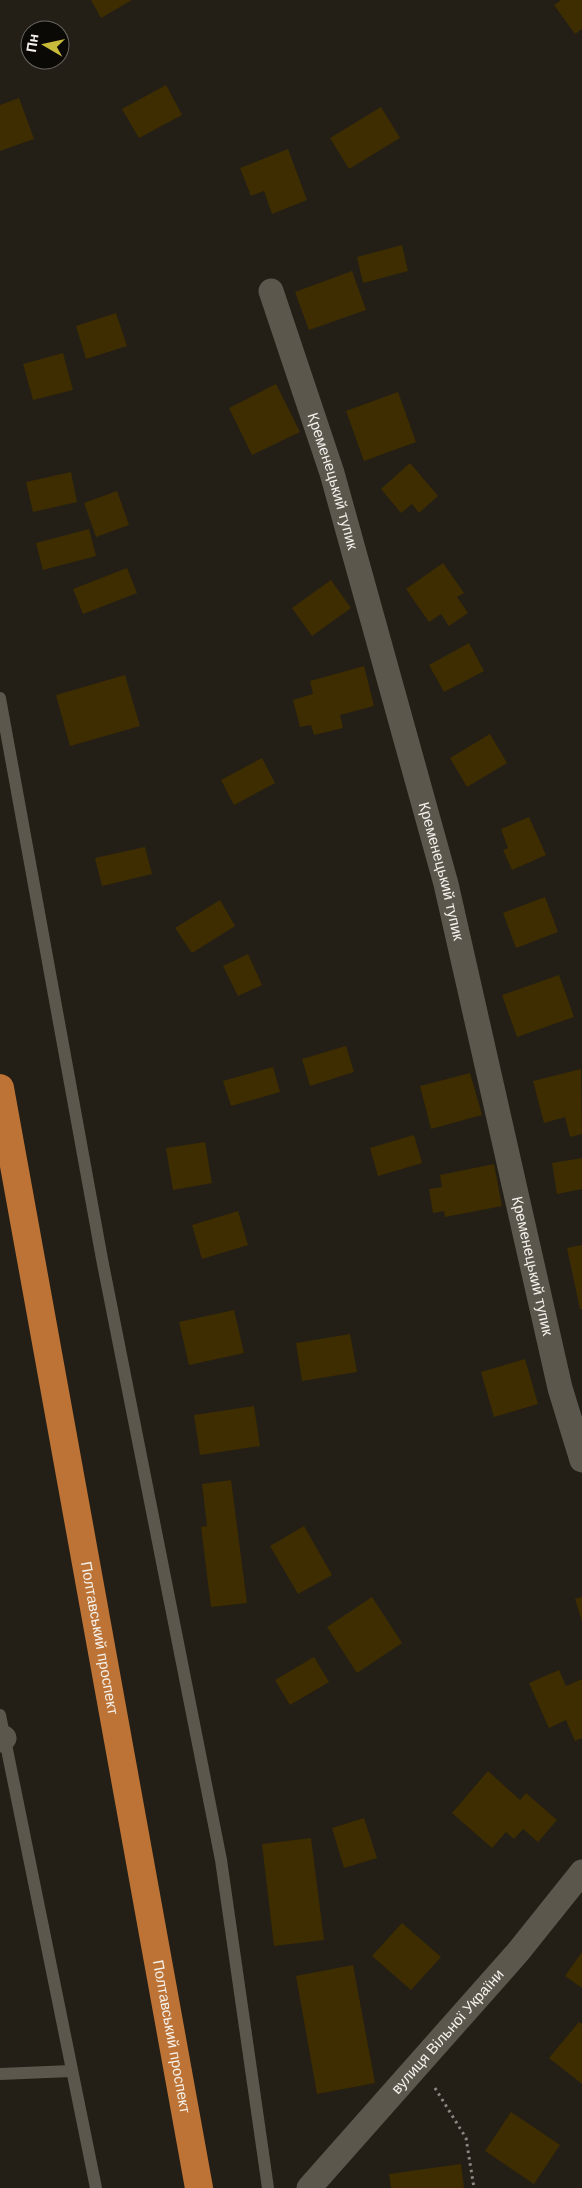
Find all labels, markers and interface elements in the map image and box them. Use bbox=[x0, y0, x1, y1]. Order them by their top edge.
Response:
north arrow bbox=[20, 20, 70, 70]
text: Пн bbox=[22, 32, 42, 54]
street label: Кременецький тупик bbox=[302, 410, 363, 552]
street label: Кременецький тупик bbox=[414, 800, 469, 943]
street label: Кременецький тупик bbox=[507, 1194, 558, 1338]
street label: Полтавський проспект bbox=[76, 1560, 123, 1716]
street label: Полтавський проспект bbox=[148, 1958, 195, 2115]
street label: вулиця Вільної України bbox=[387, 1965, 508, 2098]

